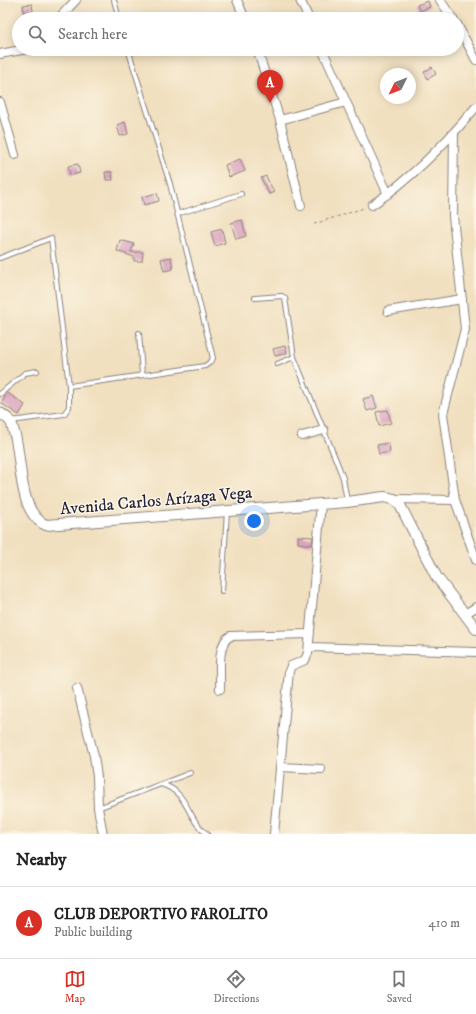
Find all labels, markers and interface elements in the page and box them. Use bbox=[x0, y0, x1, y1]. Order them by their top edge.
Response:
search box bbox=[12, 12, 464, 56]
icon: search bbox=[26, 23, 48, 45]
text: Search here bbox=[58, 25, 127, 44]
north arrow bbox=[380, 68, 416, 104]
pin: A bbox=[257, 70, 283, 103]
street label: Avenida Carlos Arízaga Vega bbox=[59, 482, 254, 520]
your location bbox=[244, 511, 264, 531]
text: Nearby bbox=[16, 849, 66, 871]
text: CLUB DEPORTIVO FAROLITO bbox=[54, 905, 268, 924]
text: A bbox=[25, 915, 33, 931]
text: 410 m bbox=[428, 915, 460, 931]
text: Public building bbox=[54, 924, 132, 940]
tab: Map bbox=[64, 968, 86, 1006]
tab: Directions bbox=[214, 968, 259, 1006]
tab: Saved bbox=[387, 968, 412, 1006]

